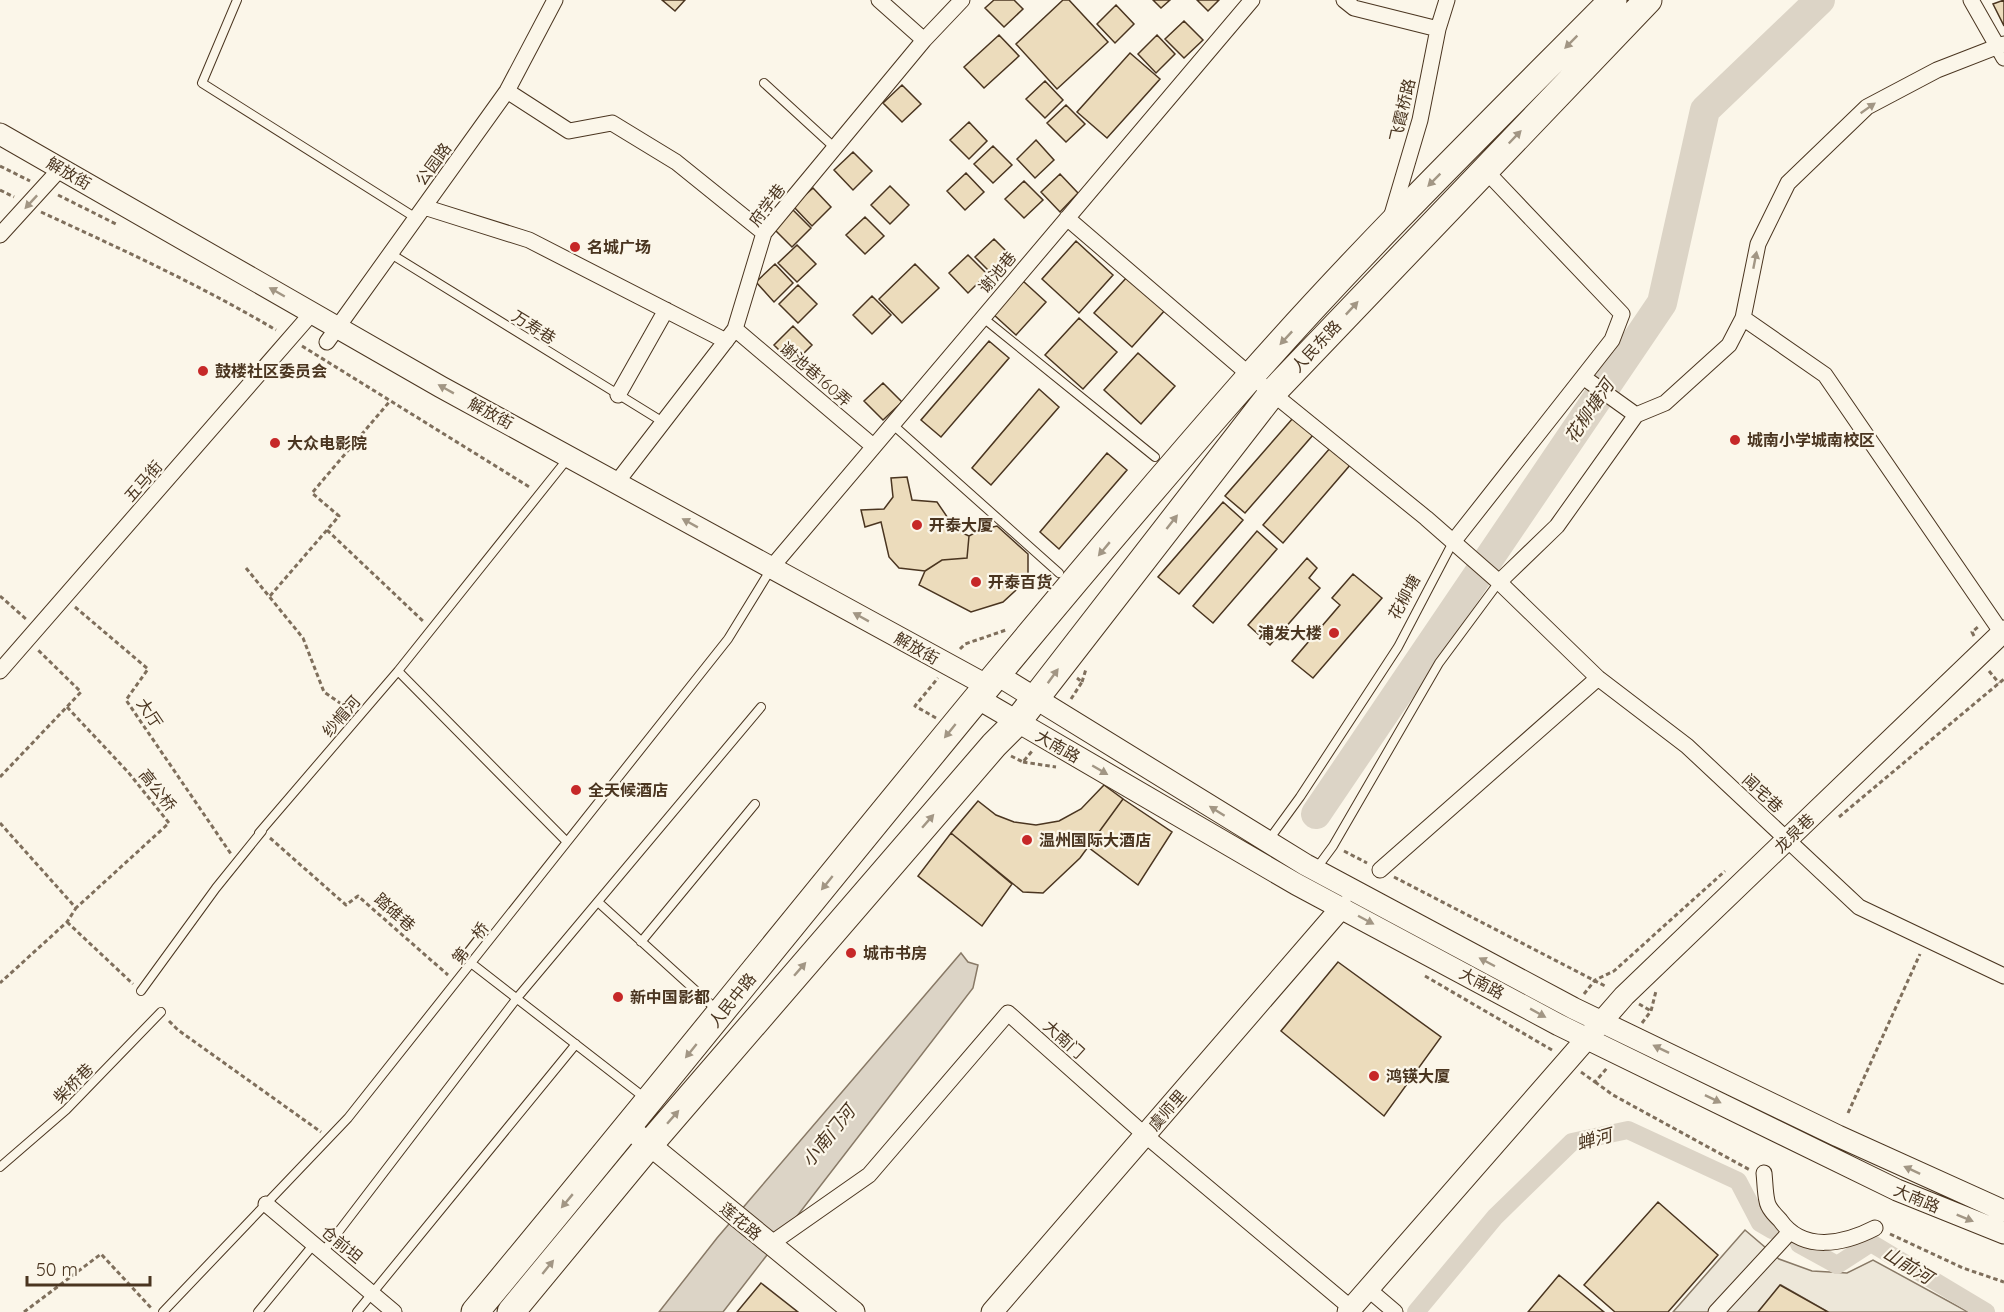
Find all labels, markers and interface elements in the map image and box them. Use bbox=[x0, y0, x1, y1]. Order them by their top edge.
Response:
one-way arrow bbox=[1565, 34, 1579, 48]
street label: 飞霞桥路 bbox=[1385, 77, 1419, 143]
one-way arrow bbox=[1860, 102, 1876, 114]
one-way arrow bbox=[1508, 130, 1522, 144]
street label: 公园路 bbox=[411, 139, 455, 189]
street label: 解放街 bbox=[43, 152, 95, 194]
one-way arrow bbox=[1428, 173, 1442, 187]
street label: 府学巷 bbox=[745, 180, 789, 230]
one-way arrow bbox=[24, 194, 38, 209]
place label: 名城广场 bbox=[587, 237, 651, 257]
marker: 名城广场 bbox=[568, 240, 582, 254]
street label: 谢池巷 bbox=[974, 247, 1020, 297]
one-way arrow bbox=[1751, 251, 1760, 270]
one-way arrow bbox=[268, 287, 285, 297]
one-way arrow bbox=[1345, 301, 1359, 316]
street label: 万寿巷 bbox=[508, 306, 560, 348]
street label: 人民东路 bbox=[1287, 316, 1345, 376]
one-way arrow bbox=[1279, 330, 1293, 345]
street label: 谢池巷160弄 bbox=[776, 338, 856, 410]
place label: 鼓楼社区委员会 bbox=[215, 361, 327, 381]
marker: 鼓楼社区委员会 bbox=[196, 364, 210, 378]
water label: 花柳塘河 bbox=[1559, 372, 1620, 447]
one-way arrow bbox=[437, 384, 454, 394]
street label: 解放街 bbox=[465, 393, 517, 433]
place label: 城南小学城南校区 bbox=[1747, 430, 1875, 450]
place label: 大众电影院 bbox=[287, 433, 367, 453]
marker: 城南小学城南校区 bbox=[1728, 433, 1742, 447]
marker: 大众电影院 bbox=[268, 436, 282, 450]
street label: 五马街 bbox=[120, 456, 166, 506]
one-way arrow bbox=[1166, 514, 1178, 529]
place label: 开泰大厦 bbox=[929, 515, 993, 535]
one-way arrow bbox=[682, 518, 699, 528]
marker: 开泰大厦 bbox=[910, 518, 924, 532]
one-way arrow bbox=[1098, 541, 1111, 557]
street label: 花柳塘 bbox=[1384, 571, 1424, 623]
place label: 开泰百货 bbox=[988, 572, 1052, 592]
marker: 开泰百货 bbox=[969, 575, 983, 589]
one-way arrow bbox=[852, 612, 869, 622]
place label: 浦发大楼 bbox=[1258, 623, 1322, 643]
marker: 浦发大楼 bbox=[1327, 626, 1341, 640]
street label: 解放街 bbox=[891, 628, 943, 668]
one-way arrow bbox=[1047, 668, 1059, 684]
street label: 纱帽河 bbox=[318, 691, 364, 741]
street label: 大厅 bbox=[133, 694, 167, 732]
one-way arrow bbox=[943, 723, 956, 739]
street label: 大南路 bbox=[1032, 725, 1084, 767]
street label: 高公桥 bbox=[135, 765, 181, 815]
one-way arrow bbox=[1092, 765, 1109, 775]
street label: 闻宅巷 bbox=[1739, 769, 1787, 817]
place label: 全天候酒店 bbox=[588, 780, 668, 800]
marker: 全天候酒店 bbox=[569, 783, 583, 797]
one-way arrow bbox=[1209, 806, 1225, 817]
street label: 龙泉巷 bbox=[1770, 809, 1818, 857]
one-way arrow bbox=[921, 813, 934, 829]
place label: 温州国际大酒店 bbox=[1039, 830, 1151, 850]
marker: 温州国际大酒店 bbox=[1020, 833, 1034, 847]
one-way arrow bbox=[821, 875, 834, 890]
street label: 踏碓巷 bbox=[370, 889, 420, 935]
one-way arrow bbox=[1358, 915, 1375, 925]
street label: 第一桥 bbox=[447, 918, 493, 968]
place label: 城市书房 bbox=[863, 943, 927, 963]
marker: 城市书房 bbox=[844, 946, 858, 960]
one-way arrow bbox=[1478, 957, 1495, 967]
one-way arrow bbox=[793, 962, 806, 977]
street label: 大南路 bbox=[1456, 963, 1508, 1003]
street label: 人民中路 bbox=[704, 969, 760, 1031]
place label: 新中国影都 bbox=[630, 987, 710, 1007]
marker: 新中国影都 bbox=[611, 990, 625, 1004]
one-way arrow bbox=[1529, 1008, 1546, 1018]
street label: 大南门 bbox=[1039, 1016, 1089, 1062]
one-way arrow bbox=[685, 1043, 698, 1059]
one-way arrow bbox=[1652, 1044, 1669, 1054]
street label: 柴桥巷 bbox=[49, 1059, 97, 1107]
place label: 鸿锳大厦 bbox=[1386, 1066, 1450, 1086]
marker: 鸿锳大厦 bbox=[1367, 1069, 1381, 1083]
street label: 虞师里 bbox=[1144, 1085, 1190, 1135]
one-way arrow bbox=[1704, 1094, 1721, 1104]
water label: 小南门河 bbox=[796, 1098, 861, 1171]
one-way arrow bbox=[666, 1110, 679, 1125]
water label: 蝉河 bbox=[1574, 1122, 1617, 1155]
one-way arrow bbox=[1903, 1165, 1921, 1175]
street label: 大南路 bbox=[1891, 1179, 1943, 1217]
one-way arrow bbox=[561, 1193, 574, 1209]
street label: 莲花路 bbox=[716, 1198, 766, 1244]
one-way arrow bbox=[1956, 1214, 1974, 1223]
street label: 仓前坦 bbox=[317, 1221, 367, 1267]
water label: 山前河 bbox=[1879, 1241, 1940, 1290]
scale bar bbox=[27, 1249, 150, 1287]
text: 50 m bbox=[36, 1258, 78, 1281]
one-way arrow bbox=[542, 1259, 555, 1275]

